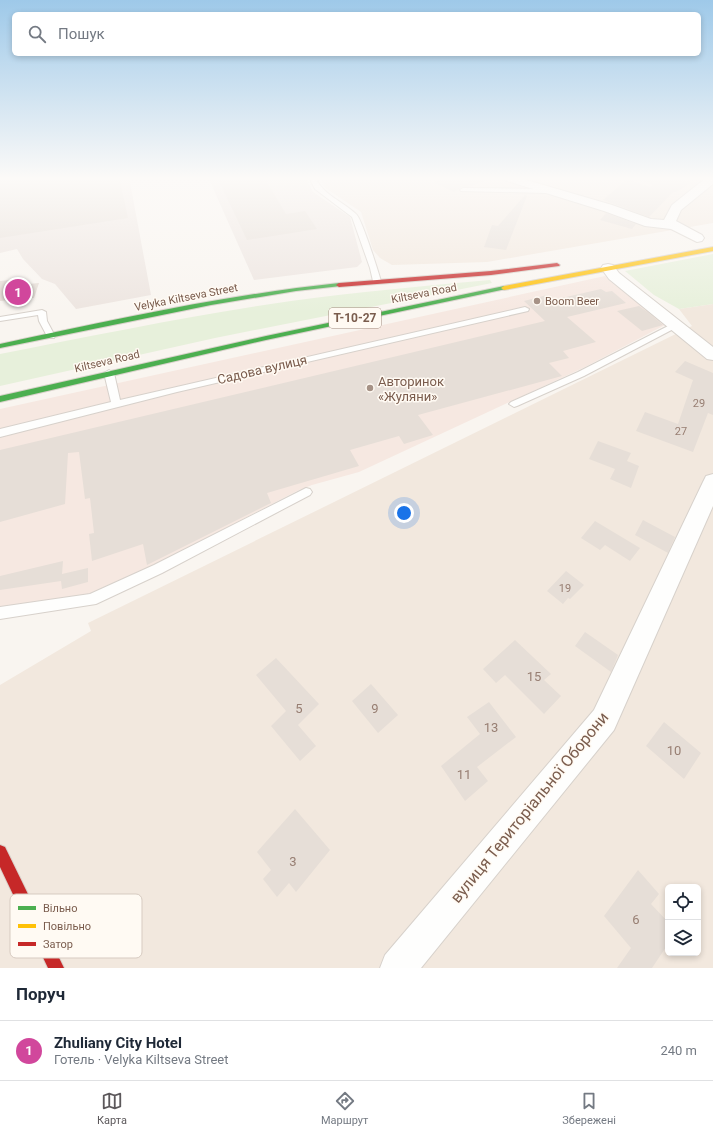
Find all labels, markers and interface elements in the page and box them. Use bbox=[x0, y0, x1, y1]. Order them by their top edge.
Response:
search box bbox=[12, 12, 701, 56]
icon: search bbox=[26, 23, 48, 45]
text: Пошук bbox=[58, 25, 105, 43]
pin: 1 bbox=[5, 277, 31, 307]
street label: Velyka Kiltseva Street bbox=[133, 281, 239, 314]
street label: Kiltseva Road bbox=[390, 281, 458, 306]
place label: Boom Beer bbox=[545, 295, 599, 308]
marker: Boom Beer bbox=[532, 296, 542, 306]
road number: Т-10-27 bbox=[329, 308, 381, 328]
street label: Kiltseva Road bbox=[73, 348, 141, 375]
street label: Садова вулиця bbox=[216, 352, 308, 387]
place label: Авторинок «Жуляни» bbox=[378, 374, 444, 404]
marker: Авторинок «Жуляни» bbox=[365, 383, 375, 393]
house number: 29 bbox=[693, 397, 705, 410]
house number: 27 bbox=[675, 425, 687, 438]
your location bbox=[394, 503, 414, 523]
house number: 19 bbox=[559, 582, 571, 595]
house number: 15 bbox=[527, 669, 541, 684]
house number: 5 bbox=[295, 701, 303, 716]
house number: 9 bbox=[371, 701, 379, 716]
street label: вулиця Територіальної Оборони bbox=[446, 708, 612, 907]
house number: 13 bbox=[484, 720, 498, 735]
house number: 10 bbox=[667, 743, 681, 758]
house number: 11 bbox=[457, 767, 471, 782]
house number: 3 bbox=[289, 854, 297, 869]
map controls bbox=[665, 884, 701, 956]
button: locate bbox=[665, 884, 701, 920]
legend bbox=[10, 894, 142, 958]
text: Вільно bbox=[43, 902, 77, 915]
house number: 6 bbox=[632, 912, 640, 927]
text: Повільно bbox=[43, 920, 91, 933]
button: layers bbox=[665, 920, 701, 956]
text: Затор bbox=[43, 938, 73, 951]
text: Поруч bbox=[16, 984, 65, 1004]
text: Zhuliany City Hotel bbox=[54, 1034, 182, 1052]
text: 1 bbox=[25, 1043, 33, 1058]
text: 240 m bbox=[660, 1043, 697, 1058]
text: Готель · Velyka Kiltseva Street bbox=[54, 1052, 229, 1067]
tab: Карта bbox=[97, 1090, 127, 1127]
tab: Маршрут bbox=[321, 1090, 368, 1127]
tab: Збережені bbox=[562, 1090, 616, 1127]

